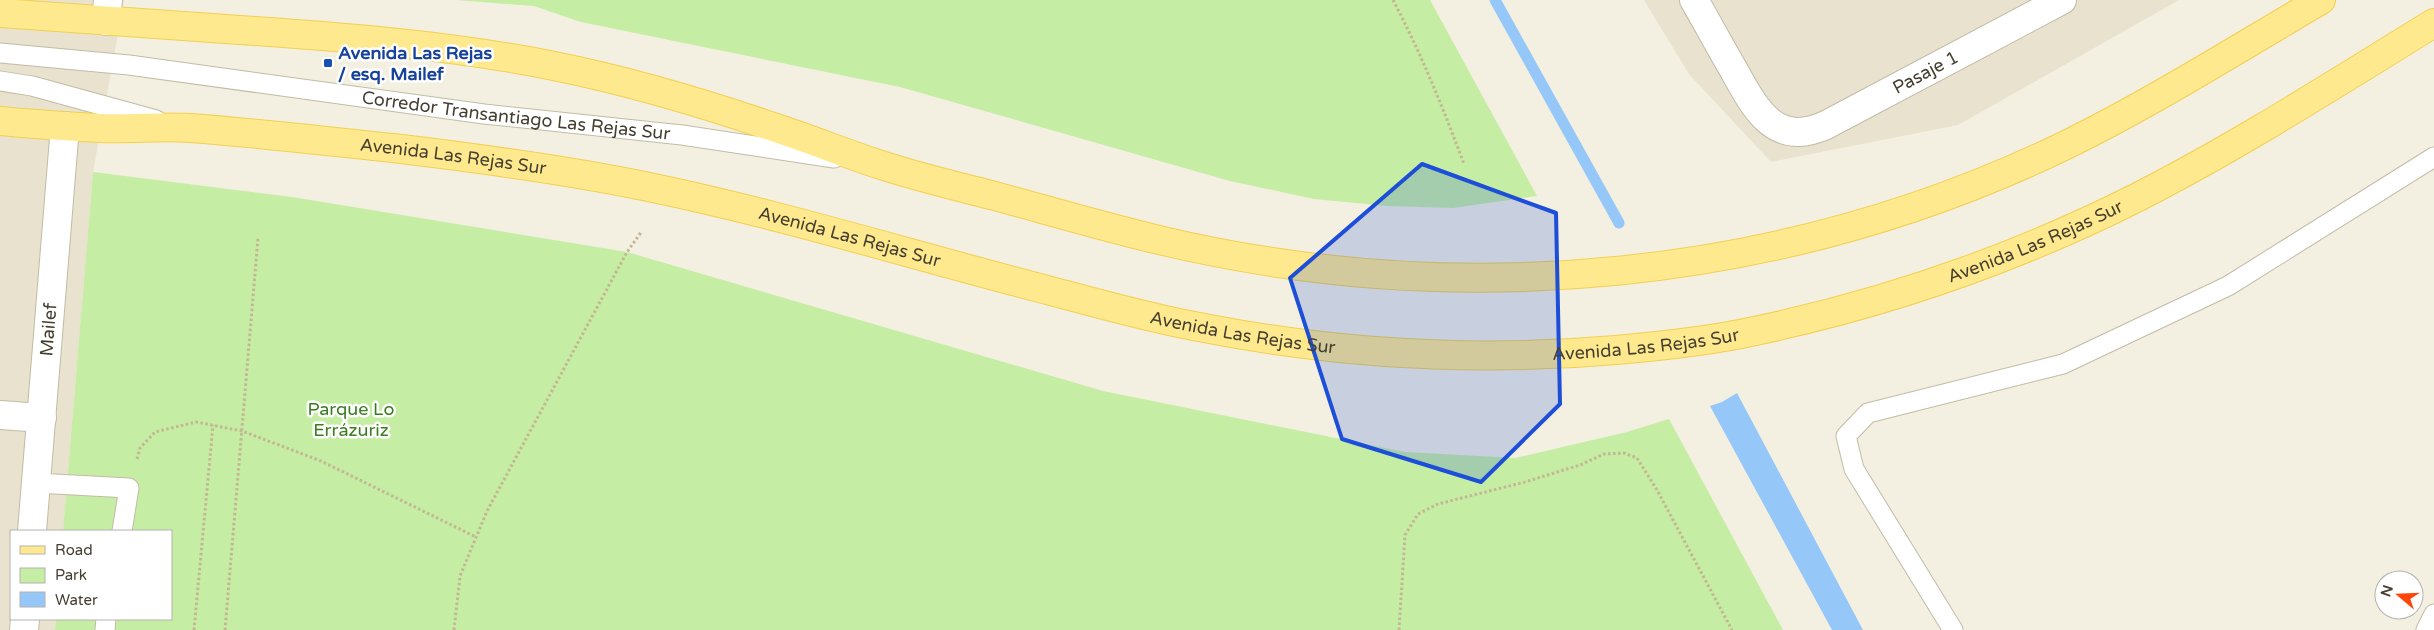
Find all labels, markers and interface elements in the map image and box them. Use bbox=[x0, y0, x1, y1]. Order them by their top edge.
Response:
place label: Avenida Las Rejas / esq. Mailef bbox=[338, 42, 492, 85]
street label: Pasaje 1 bbox=[1889, 46, 1962, 99]
marker: Avenida Las Rejas / esq. Mailef bbox=[322, 57, 334, 69]
street label: Corredor Transantiago Las Rejas Sur bbox=[361, 86, 672, 145]
street label: Avenida Las Rejas Sur bbox=[359, 134, 548, 179]
street label: Avenida Las Rejas Sur bbox=[1945, 195, 2126, 288]
street label: Avenida Las Rejas Sur bbox=[756, 202, 943, 272]
street label: Mailef bbox=[35, 302, 62, 357]
street label: Avenida Las Rejas Sur bbox=[1148, 306, 1337, 358]
street label: Avenida Las Rejas Sur bbox=[1552, 324, 1741, 365]
park label: Parque Lo Errázuriz bbox=[308, 398, 394, 441]
legend bbox=[10, 530, 172, 620]
text: Road bbox=[55, 541, 93, 559]
text: Park bbox=[55, 566, 87, 584]
north arrow bbox=[2374, 570, 2424, 620]
text: N bbox=[2377, 583, 2397, 599]
text: Water bbox=[55, 591, 98, 609]

